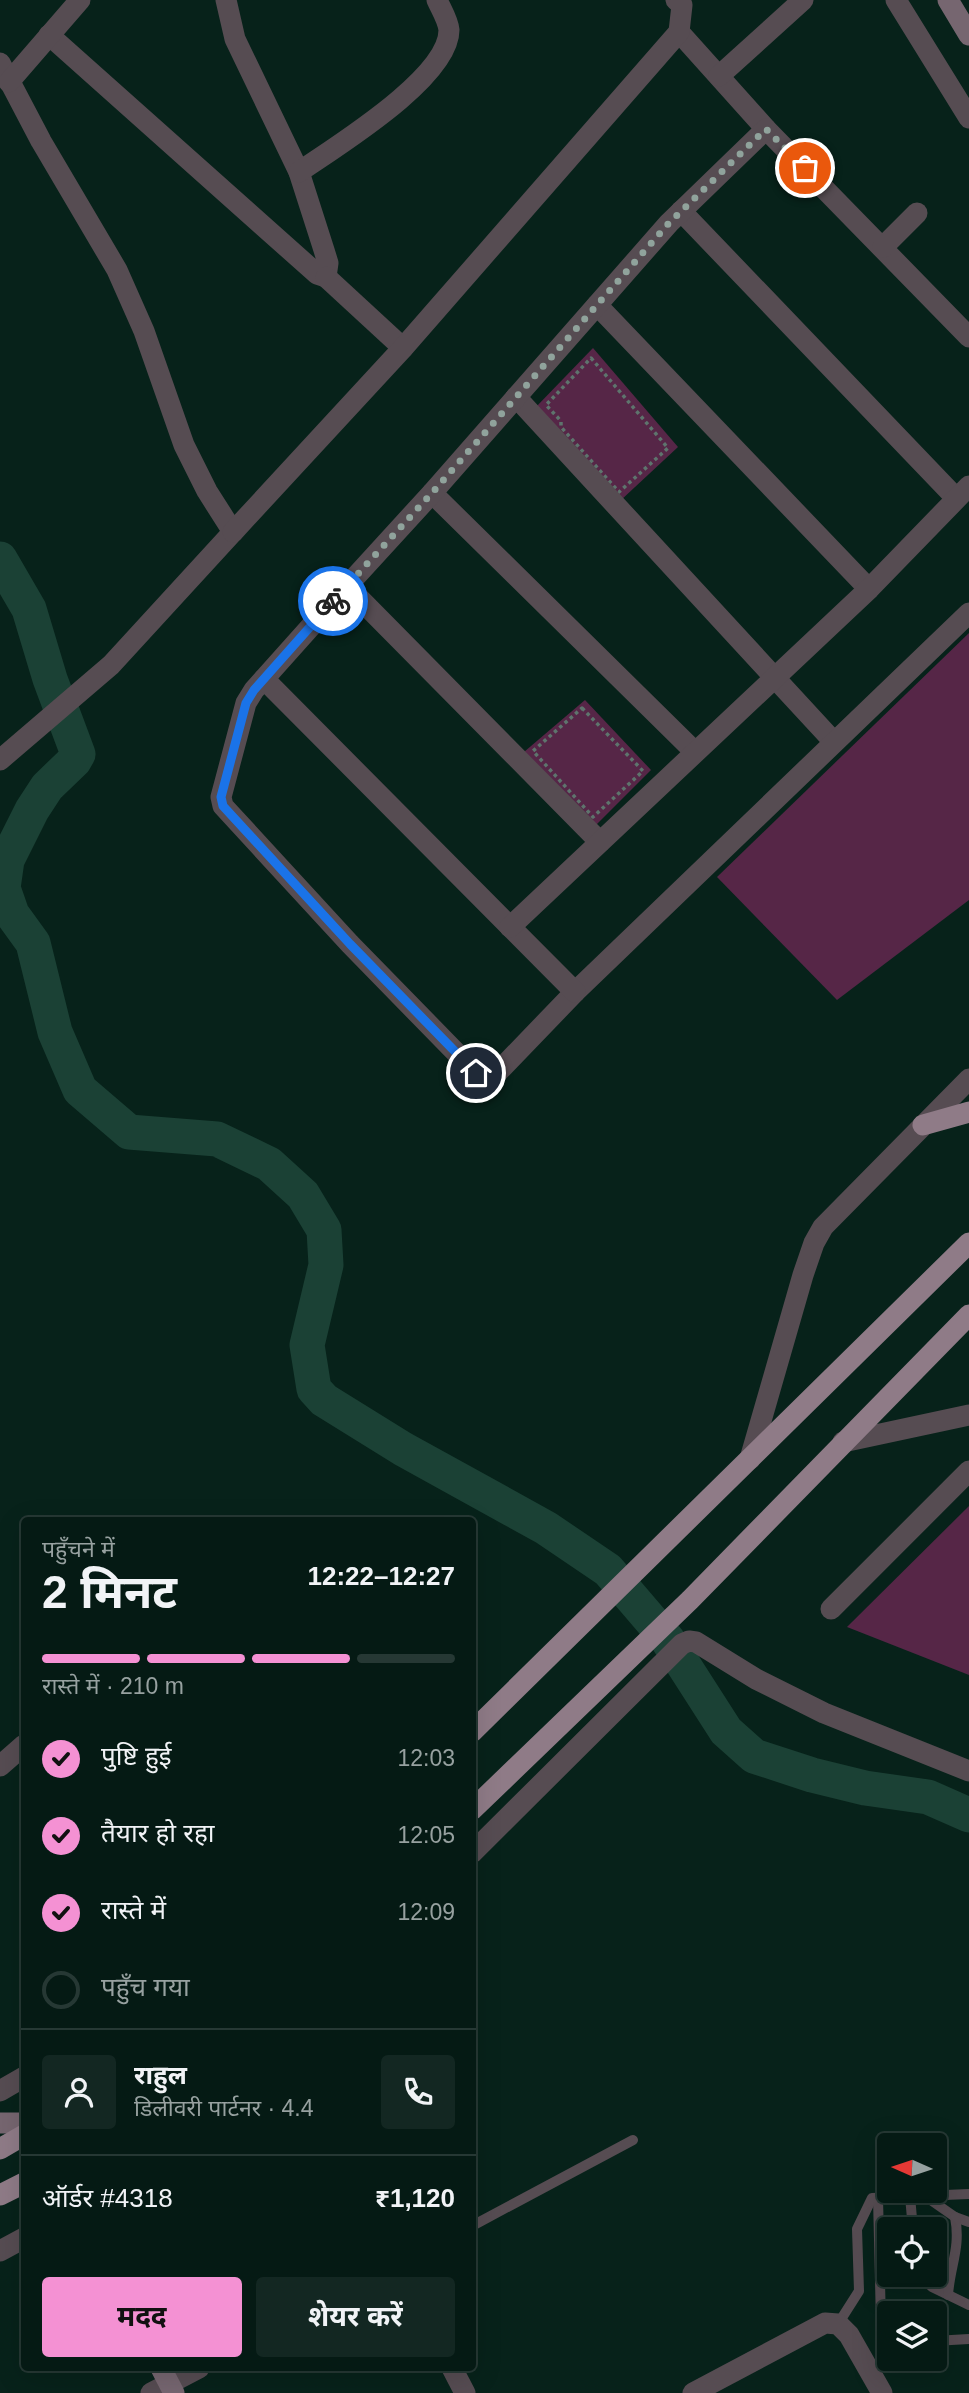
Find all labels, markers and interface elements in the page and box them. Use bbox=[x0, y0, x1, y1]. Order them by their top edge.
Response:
pin bbox=[775, 138, 835, 198]
icon: bag bbox=[786, 149, 824, 187]
courier bbox=[298, 566, 368, 636]
icon: bike bbox=[314, 582, 352, 620]
pin bbox=[446, 1043, 506, 1103]
icon: home bbox=[457, 1054, 495, 1092]
text: पहुँचने में bbox=[42, 1536, 115, 1562]
text: 12:22–12:27 bbox=[308, 1561, 455, 1591]
text: 2 मिनट bbox=[42, 1566, 177, 1618]
text: रास्ते में · 210 m bbox=[42, 1673, 184, 1699]
icon: check bbox=[42, 1740, 80, 1778]
text: पुष्टि हुई bbox=[101, 1741, 171, 1771]
text: 12:03 bbox=[397, 1745, 455, 1771]
icon: check bbox=[42, 1817, 80, 1855]
text: तैयार हो रहा bbox=[101, 1818, 214, 1848]
text: 12:05 bbox=[397, 1822, 455, 1848]
icon: check bbox=[42, 1894, 80, 1932]
text: रास्ते में bbox=[101, 1895, 166, 1925]
text: 12:09 bbox=[397, 1899, 455, 1925]
text: पहुँच गया bbox=[101, 1972, 190, 2002]
button: person bbox=[42, 2055, 116, 2129]
button: phone bbox=[381, 2055, 455, 2129]
text: राहुल bbox=[134, 2060, 187, 2090]
text: डिलीवरी पार्टनर · 4.4 bbox=[134, 2095, 314, 2121]
north arrow bbox=[877, 2133, 947, 2203]
map controls bbox=[877, 2133, 947, 2371]
text: ऑर्डर #4318 bbox=[42, 2183, 173, 2213]
text: ₹1,120 bbox=[375, 2183, 455, 2213]
button: locate bbox=[877, 2217, 947, 2287]
button: मदद bbox=[42, 2277, 242, 2357]
button: शेयर करें bbox=[256, 2277, 455, 2357]
button: layers bbox=[877, 2301, 947, 2371]

